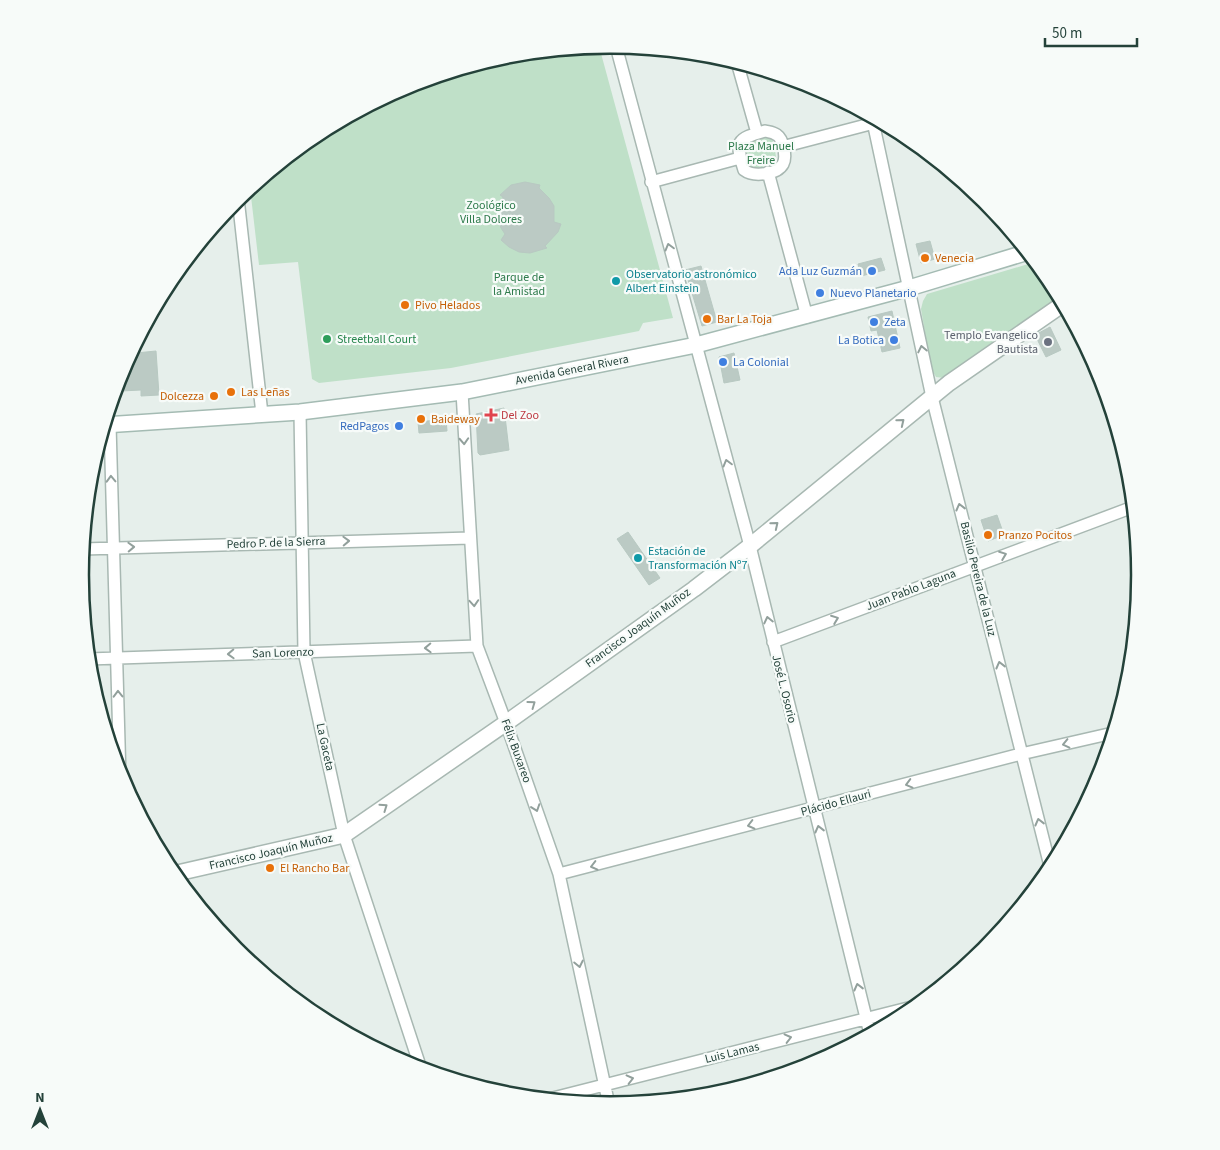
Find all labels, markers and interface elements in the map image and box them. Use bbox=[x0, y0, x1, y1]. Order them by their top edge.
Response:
scale bar bbox=[1045, 15, 1138, 47]
text: 50 m bbox=[1052, 23, 1082, 44]
park label: Plaza Manuel Freire bbox=[728, 138, 794, 169]
park label: Zoológico Villa Dolores bbox=[460, 197, 522, 228]
one-way arrow bbox=[664, 244, 674, 252]
place label: Venecia bbox=[935, 250, 974, 267]
marker: Venecia bbox=[919, 252, 931, 264]
place label: Ada Luz Guzmán bbox=[779, 263, 862, 280]
marker: Ada Luz Guzmán bbox=[866, 265, 878, 277]
place label: Observatorio astronómico Albert Einstein bbox=[626, 266, 757, 297]
park label: Parque de la Amistad bbox=[493, 269, 545, 300]
marker: Observatorio astronómico Albert Einstein bbox=[610, 275, 622, 287]
place label: Nuevo Planetario bbox=[830, 285, 917, 302]
marker: Nuevo Planetario bbox=[814, 287, 826, 299]
place label: Pivo Helados bbox=[415, 297, 480, 314]
marker: Pivo Helados bbox=[399, 299, 411, 311]
place label: Bar La Toja bbox=[717, 311, 772, 328]
marker: Bar La Toja bbox=[701, 313, 713, 325]
place label: Zeta bbox=[884, 314, 906, 331]
marker: Zeta bbox=[868, 316, 880, 328]
place label: Templo Evangelico Bautista bbox=[944, 327, 1038, 358]
place label: Streetball Court bbox=[337, 331, 416, 348]
place label: La Botica bbox=[838, 332, 884, 349]
marker: Streetball Court bbox=[321, 333, 333, 345]
marker: La Botica bbox=[888, 334, 900, 346]
marker: Templo Evangelico Bautista bbox=[1042, 336, 1054, 348]
one-way arrow bbox=[917, 344, 928, 353]
street label: Avenida General Rivera bbox=[514, 351, 630, 389]
place label: La Colonial bbox=[733, 354, 789, 371]
marker: La Colonial bbox=[717, 356, 729, 368]
place label: Las Leñas bbox=[241, 384, 290, 401]
marker: Las Leñas bbox=[225, 386, 237, 398]
place label: Dolcezza bbox=[160, 388, 204, 405]
marker: Dolcezza bbox=[208, 390, 220, 402]
place label: Del Zoo bbox=[501, 407, 539, 424]
marker: Del Zoo bbox=[485, 409, 497, 421]
place label: Baideway bbox=[431, 411, 480, 428]
marker: Baideway bbox=[415, 413, 427, 425]
place label: RedPagos bbox=[340, 418, 389, 435]
one-way arrow bbox=[895, 419, 904, 428]
marker: RedPagos bbox=[393, 420, 405, 432]
one-way arrow bbox=[459, 437, 470, 445]
one-way arrow bbox=[723, 459, 733, 467]
one-way arrow bbox=[106, 475, 116, 483]
one-way arrow bbox=[956, 503, 966, 511]
street label: Basilio Pereira de la Luz bbox=[956, 520, 1000, 638]
one-way arrow bbox=[770, 521, 779, 530]
place label: Pranzo Pocitos bbox=[998, 527, 1072, 544]
marker: Pranzo Pocitos bbox=[982, 529, 994, 541]
street label: Pedro P. de la Sierra bbox=[226, 533, 326, 553]
one-way arrow bbox=[342, 536, 350, 546]
one-way arrow bbox=[128, 542, 136, 552]
place label: Estación de Transformación Nº7 bbox=[648, 543, 747, 574]
one-way arrow bbox=[999, 551, 1007, 561]
marker: Estación de Transformación Nº7 bbox=[632, 552, 644, 564]
street label: Juan Pablo Laguna bbox=[863, 565, 959, 615]
street label: Francisco Joaquín Muñoz bbox=[582, 584, 694, 672]
one-way arrow bbox=[469, 600, 480, 608]
one-way arrow bbox=[830, 615, 839, 625]
one-way arrow bbox=[763, 616, 774, 625]
street label: San Lorenzo bbox=[252, 643, 314, 663]
one-way arrow bbox=[424, 643, 432, 653]
one-way arrow bbox=[227, 649, 235, 660]
street label: José L. Osorio bbox=[767, 653, 801, 725]
one-way arrow bbox=[995, 661, 1005, 669]
one-way arrow bbox=[113, 690, 124, 698]
one-way arrow bbox=[526, 701, 536, 710]
street label: Félix Buxareo bbox=[497, 717, 535, 785]
street label: La Gaceta bbox=[312, 721, 338, 773]
one-way arrow bbox=[1061, 738, 1070, 749]
one-way arrow bbox=[904, 778, 913, 789]
street label: Plácido Ellauri bbox=[799, 785, 873, 821]
one-way arrow bbox=[530, 803, 540, 811]
one-way arrow bbox=[379, 804, 388, 813]
one-way arrow bbox=[747, 819, 756, 830]
one-way arrow bbox=[1034, 819, 1044, 827]
one-way arrow bbox=[814, 825, 825, 834]
street label: Francisco Joaquín Muñoz bbox=[208, 830, 334, 874]
place label: El Rancho Bar bbox=[280, 860, 350, 877]
one-way arrow bbox=[590, 860, 598, 870]
marker: El Rancho Bar bbox=[264, 862, 276, 874]
one-way arrow bbox=[573, 960, 583, 969]
one-way arrow bbox=[853, 982, 864, 991]
one-way arrow bbox=[783, 1034, 791, 1044]
street label: Luis Lamas bbox=[703, 1038, 761, 1068]
one-way arrow bbox=[626, 1074, 634, 1084]
north arrow bbox=[15, 1085, 65, 1135]
text: N bbox=[35, 1088, 45, 1108]

